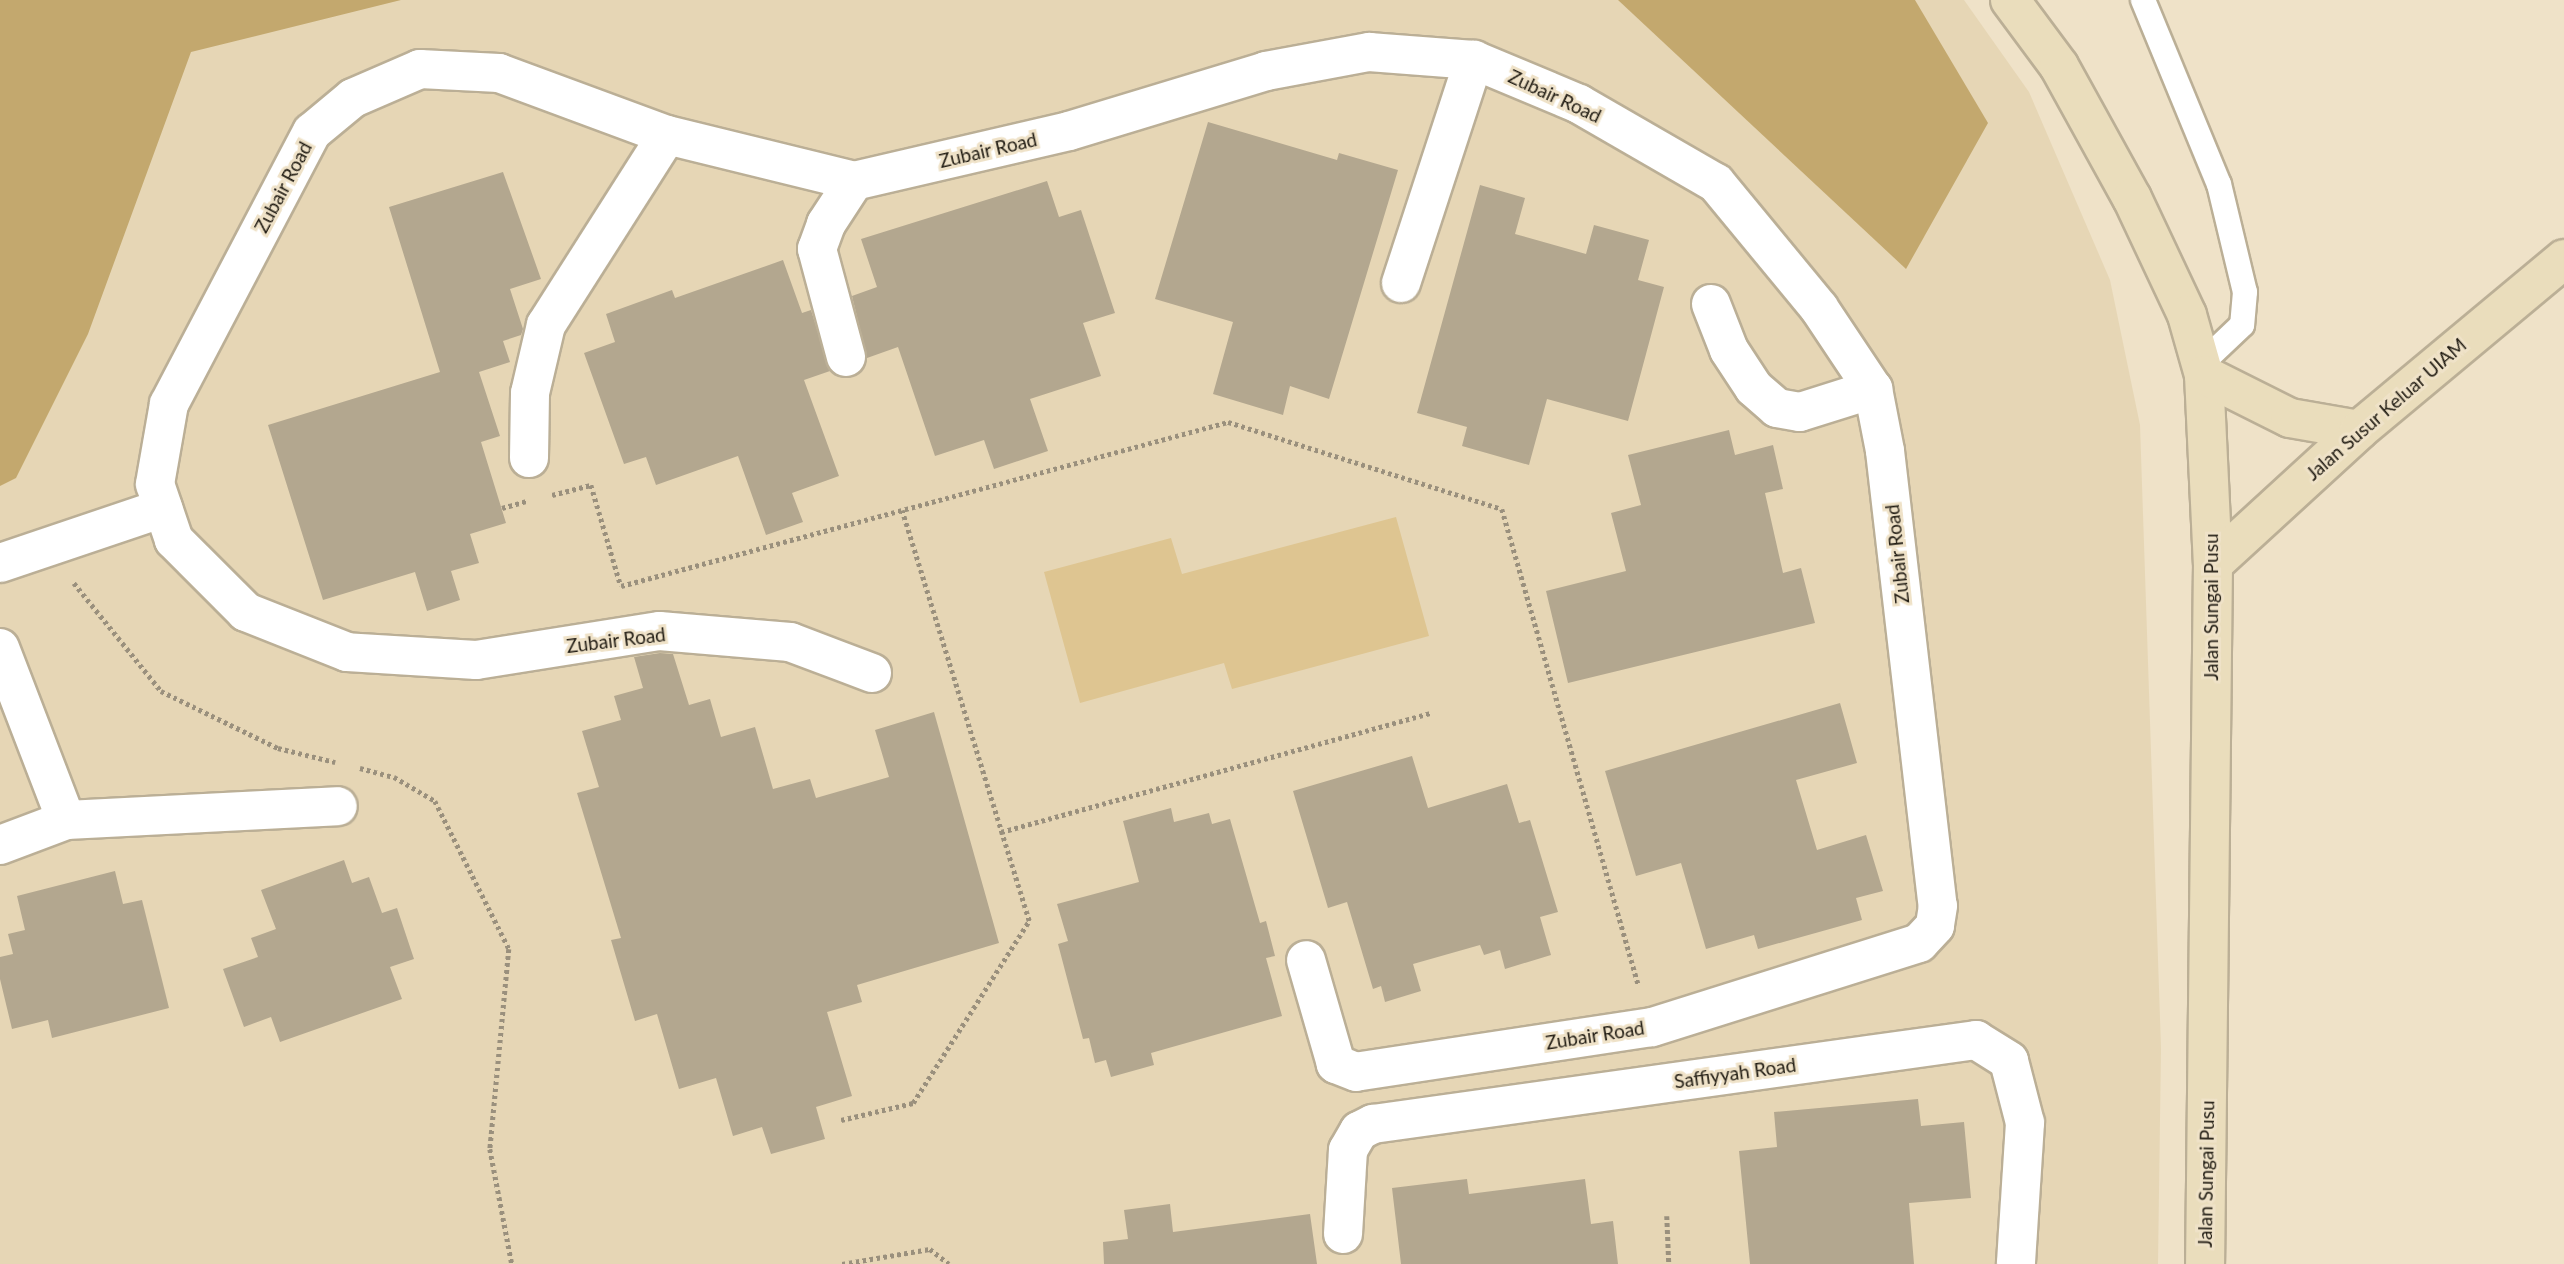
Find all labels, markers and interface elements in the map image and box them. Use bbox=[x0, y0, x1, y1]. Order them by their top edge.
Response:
street label: Zubair Road bbox=[1505, 65, 1605, 127]
street label: Zubair Road bbox=[937, 128, 1039, 172]
street label: Zubair Road bbox=[249, 137, 317, 237]
street label: Jalan Susur Keluar UIAM bbox=[2301, 333, 2471, 485]
street label: Zubair Road bbox=[1880, 503, 1914, 605]
street label: Jalan Sungai Pusu bbox=[2200, 533, 2222, 681]
street label: Zubair Road bbox=[565, 623, 667, 657]
street label: Zubair Road bbox=[1544, 1016, 1646, 1054]
street label: Saffiyyah Road bbox=[1673, 1053, 1797, 1093]
street label: Jalan Sungai Pusu bbox=[2193, 1100, 2219, 1248]

